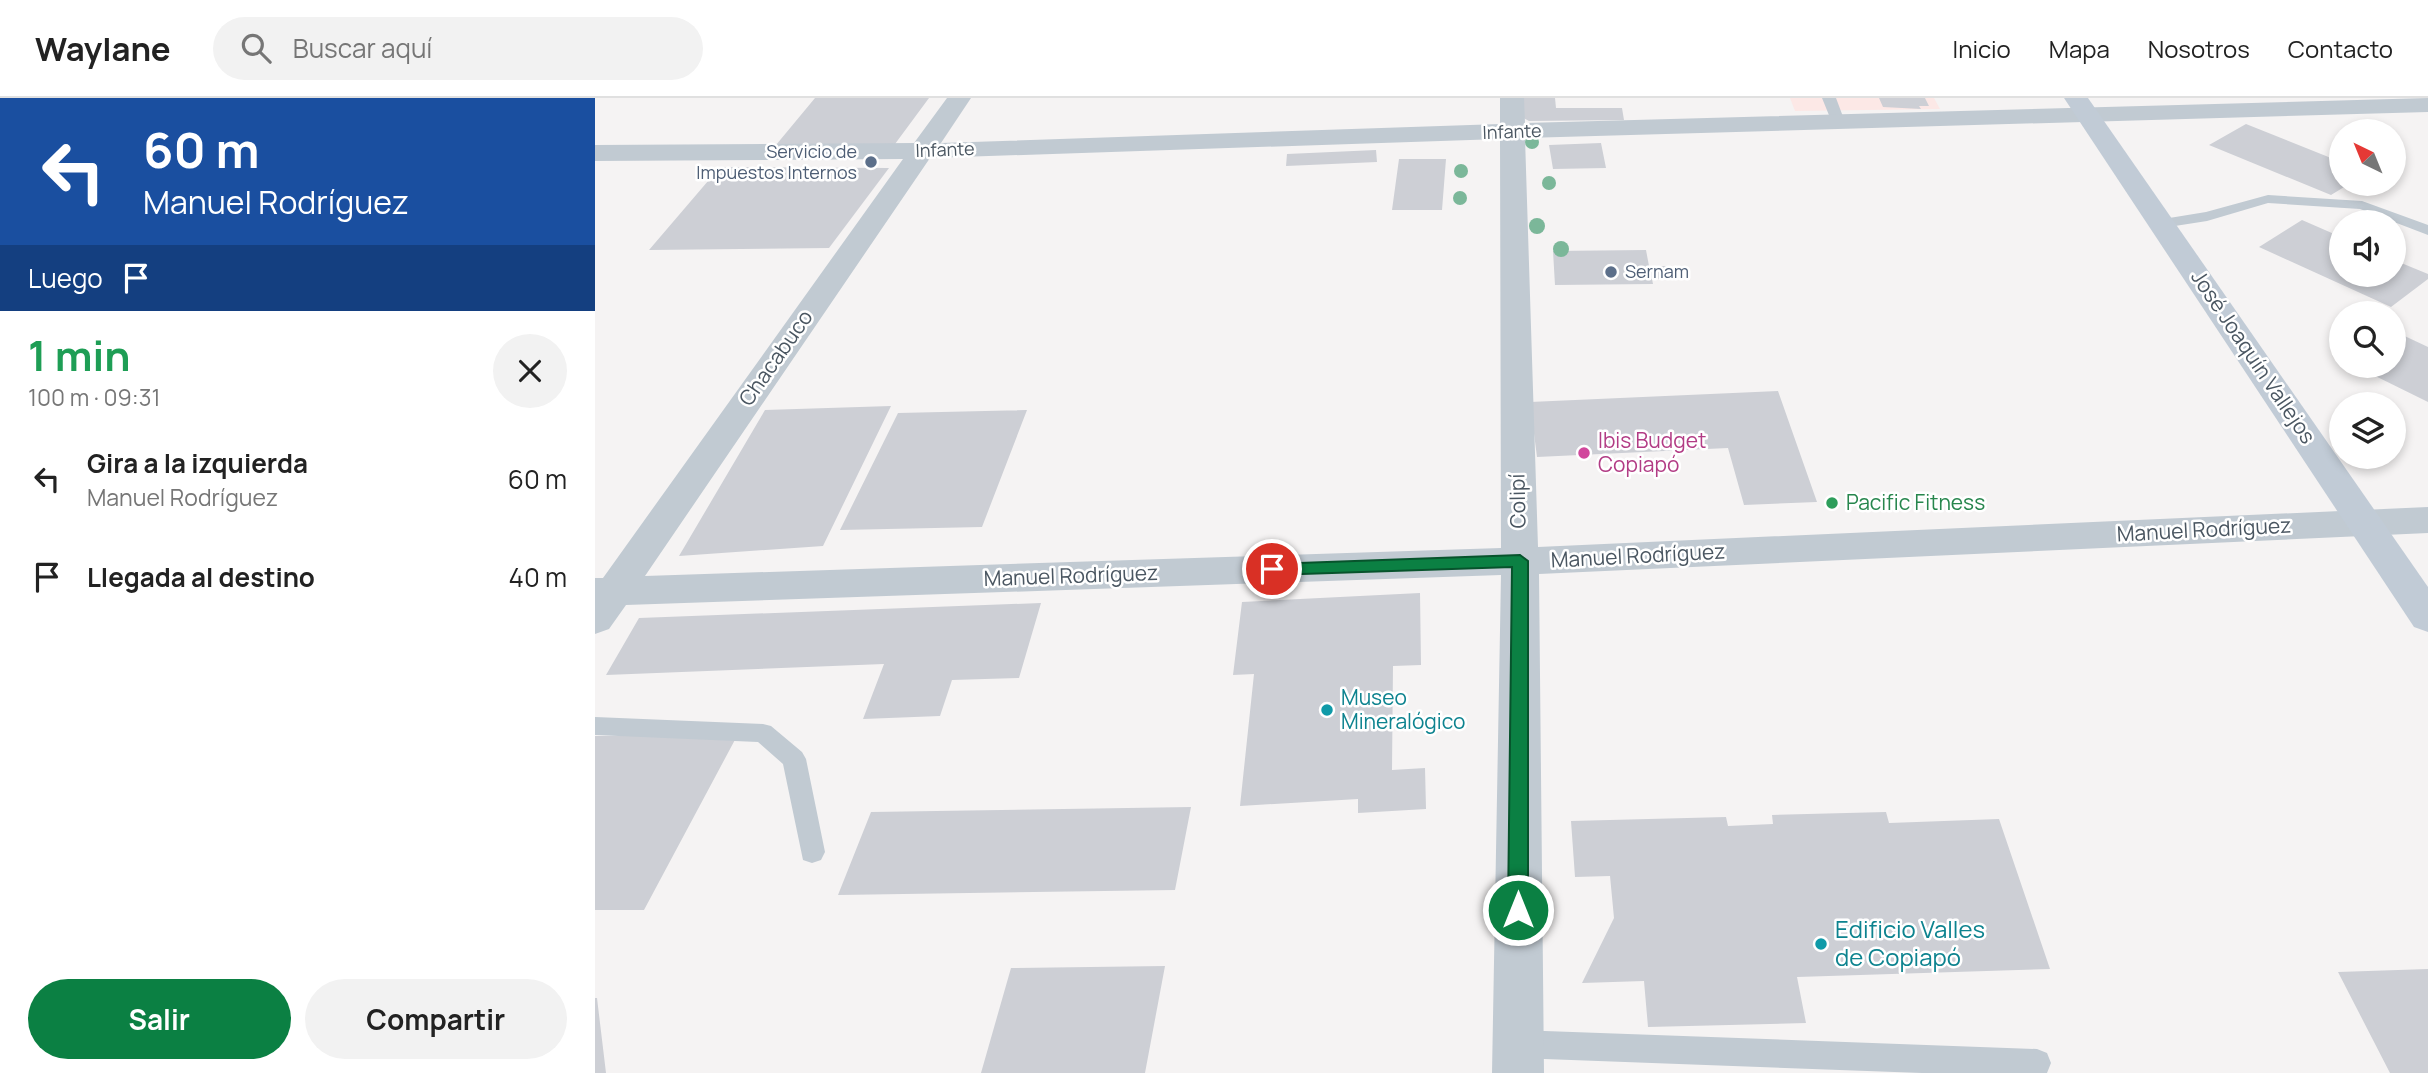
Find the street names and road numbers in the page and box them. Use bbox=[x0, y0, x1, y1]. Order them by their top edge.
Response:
street label: Infante bbox=[1482, 118, 1542, 144]
street label: Infante bbox=[915, 136, 975, 162]
street label: José Joaquín Vallejos bbox=[2185, 264, 2322, 449]
street label: Chacabuco bbox=[732, 304, 818, 411]
street label: Colipí bbox=[1503, 473, 1531, 529]
street label: Manuel Rodríguez bbox=[2116, 510, 2292, 548]
street label: Manuel Rodríguez bbox=[1550, 536, 1726, 574]
street label: Manuel Rodríguez bbox=[983, 558, 1159, 592]

